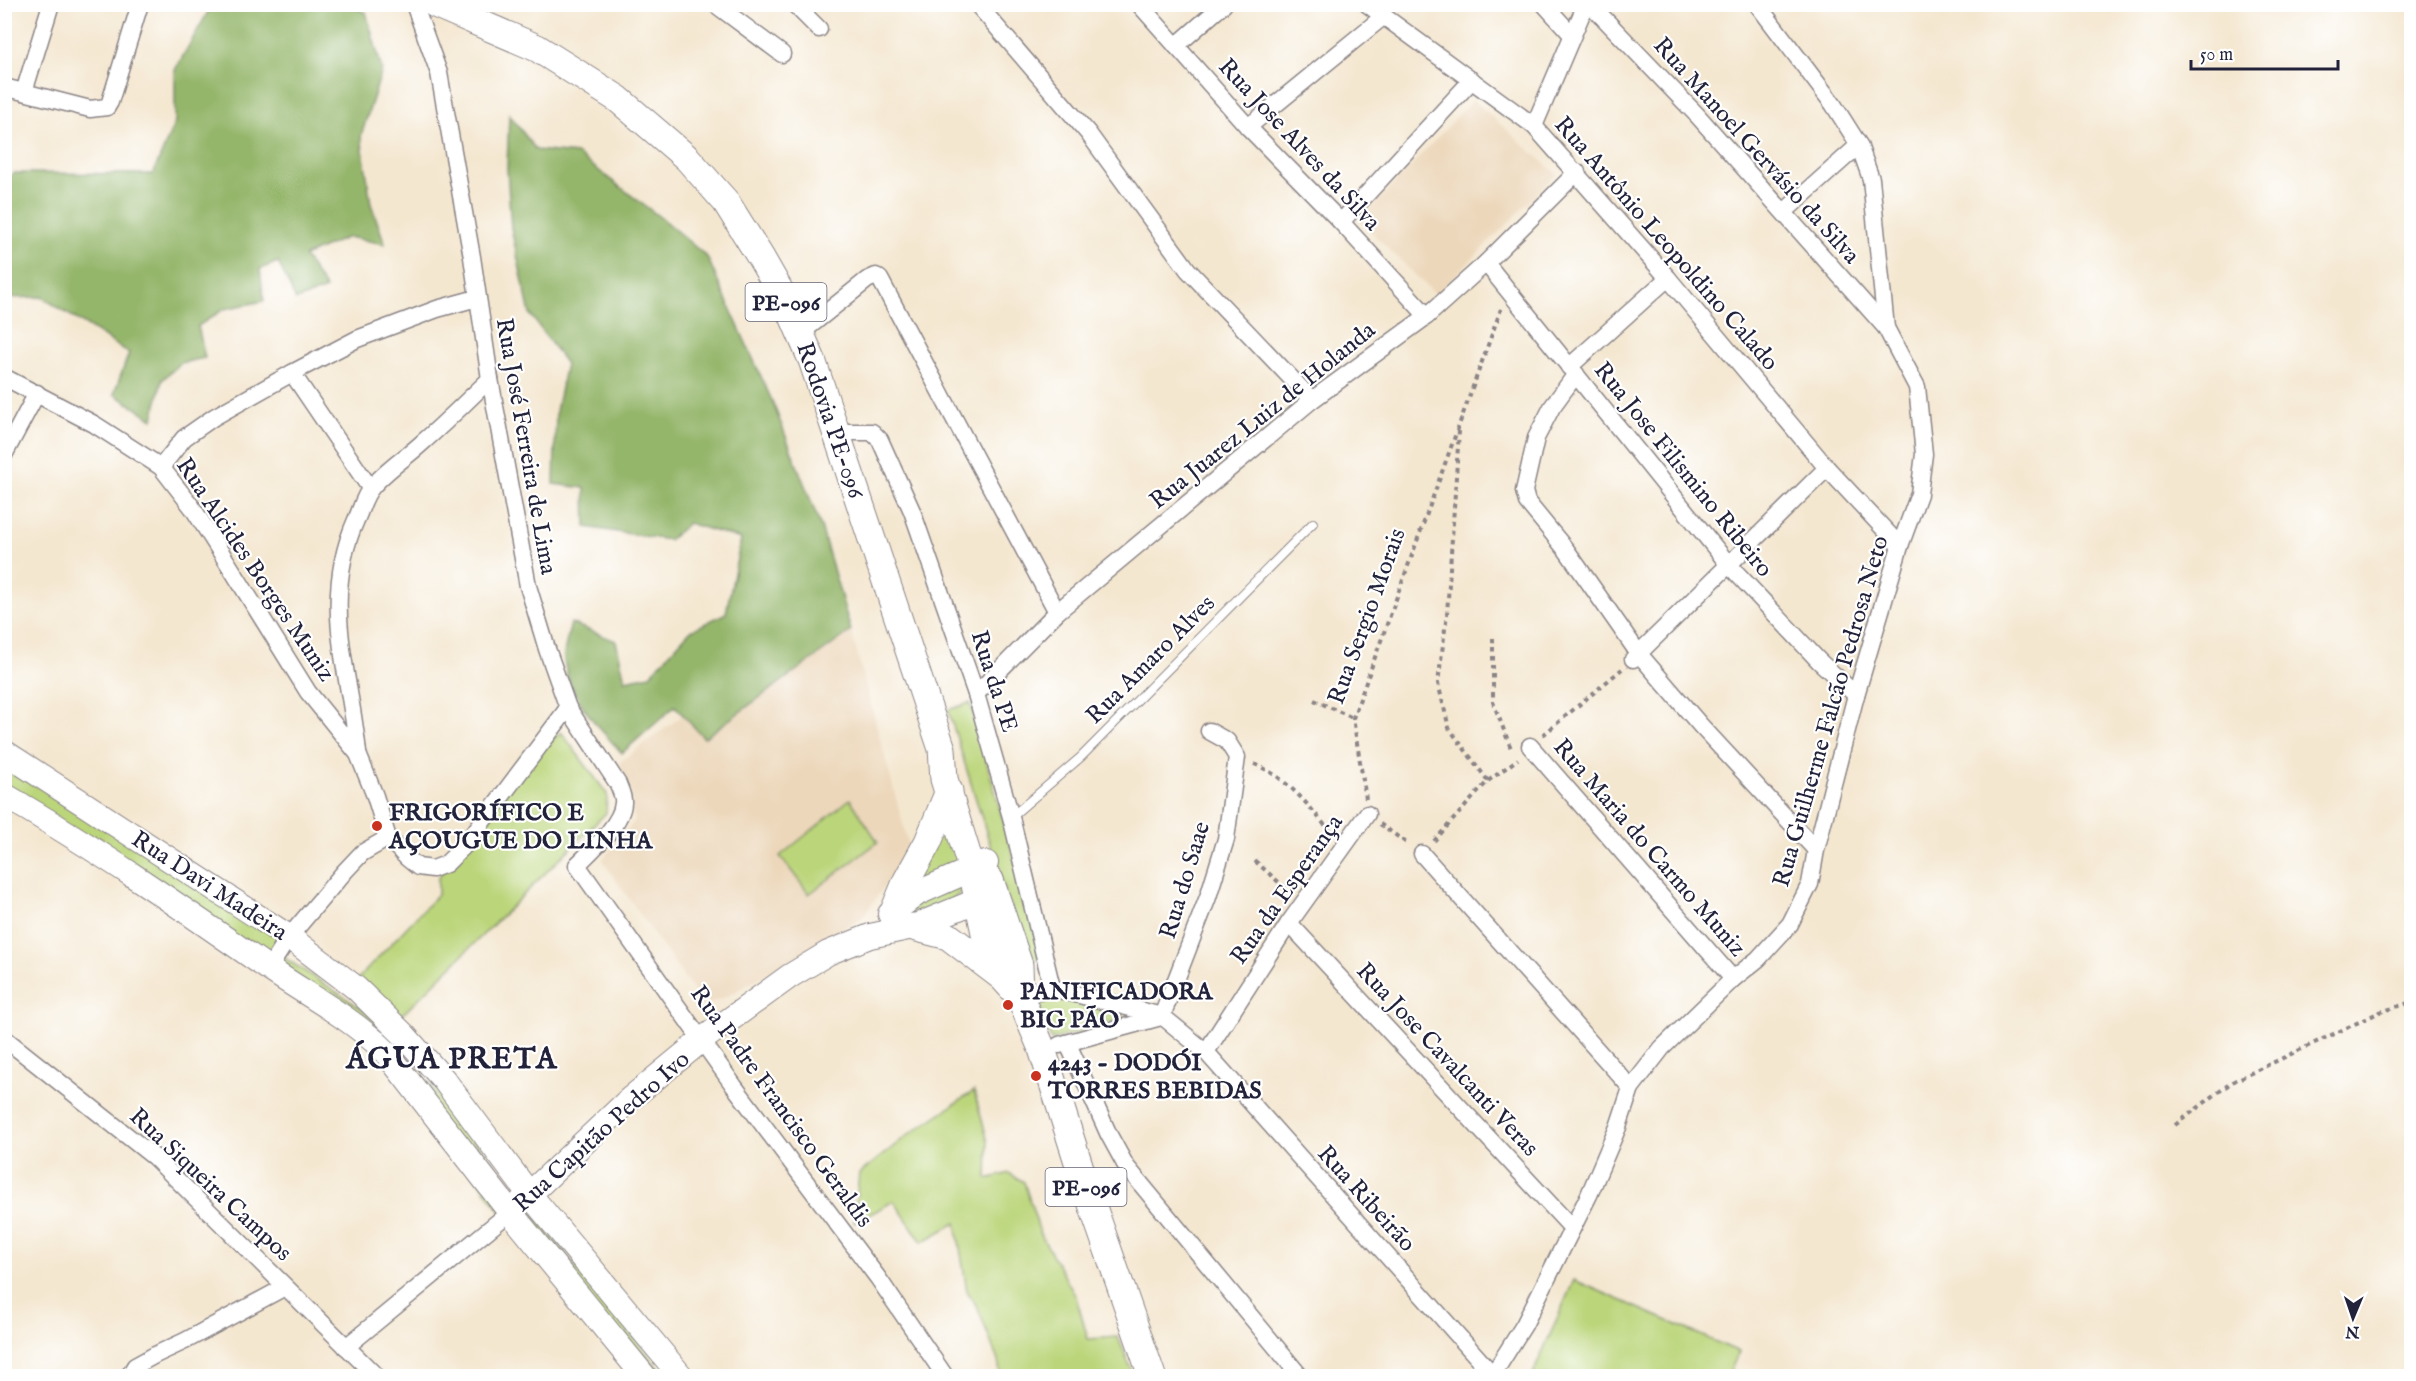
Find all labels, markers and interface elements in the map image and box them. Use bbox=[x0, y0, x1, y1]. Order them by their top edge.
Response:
street label: Rua Manoel Gervásio da Silva bbox=[1646, 31, 1866, 271]
scale bar bbox=[2191, 33, 2338, 71]
text: 50 m bbox=[2200, 44, 2233, 67]
street label: Rua Jose Alves da Silva bbox=[1211, 52, 1387, 238]
street label: Rua Antônio Leopoldino Calado bbox=[1547, 110, 1785, 378]
road number: PE-096 bbox=[746, 283, 826, 321]
street label: Rua Juarez Luiz de Holanda bbox=[1144, 315, 1383, 517]
street label: Rua José Ferreira de Lima bbox=[488, 316, 563, 578]
street label: Rodovia PE-096 bbox=[788, 338, 871, 504]
street label: Rua Jose Filismino Ribeiro bbox=[1586, 356, 1779, 584]
street label: Rua Alcides Borges Muniz bbox=[168, 452, 341, 688]
street label: Rua Sergio Morais bbox=[1321, 524, 1414, 709]
street label: Rua Guilherme Falcão Pedrosa Neto bbox=[1766, 532, 1897, 891]
street label: Rua Amaro Alves bbox=[1080, 589, 1222, 731]
street label: Rua da PE bbox=[963, 627, 1025, 736]
street label: Rua Maria do Carmo Muniz bbox=[1546, 733, 1752, 963]
place label: FRIGORÍFICO E AÇOUGUE DO LINHA bbox=[388, 798, 654, 857]
street label: Rua da Esperança bbox=[1224, 808, 1351, 971]
street label: Rua do Saae bbox=[1153, 818, 1218, 943]
marker: FRIGORÍFICO E AÇOUGUE DO LINHA bbox=[370, 819, 384, 833]
street label: Rua Davi Madeira bbox=[125, 824, 294, 949]
street label: Rua Jose Cavalcanti Veras bbox=[1349, 957, 1545, 1163]
place label: PANIFICADORA BIG PÃO bbox=[1020, 977, 1214, 1036]
street label: Rua Padre Francisco Geraldis bbox=[682, 980, 879, 1234]
marker: PANIFICADORA BIG PÃO bbox=[1001, 998, 1015, 1012]
district label: ÁGUA PRETA bbox=[345, 1039, 558, 1079]
street label: Rua Capitão Pedro Ivo bbox=[507, 1045, 697, 1220]
place label: 4243 - DODÓI TORRES BEBIDAS bbox=[1047, 1048, 1261, 1107]
marker: 4243 - DODÓI TORRES BEBIDAS bbox=[1029, 1069, 1043, 1083]
street label: Rua Siqueira Campos bbox=[122, 1102, 298, 1269]
street label: Rua Ribeirão bbox=[1310, 1139, 1422, 1259]
road number: PE-096 bbox=[1046, 1168, 1126, 1206]
north arrow bbox=[2323, 1288, 2383, 1348]
text: N bbox=[2345, 1321, 2361, 1341]

